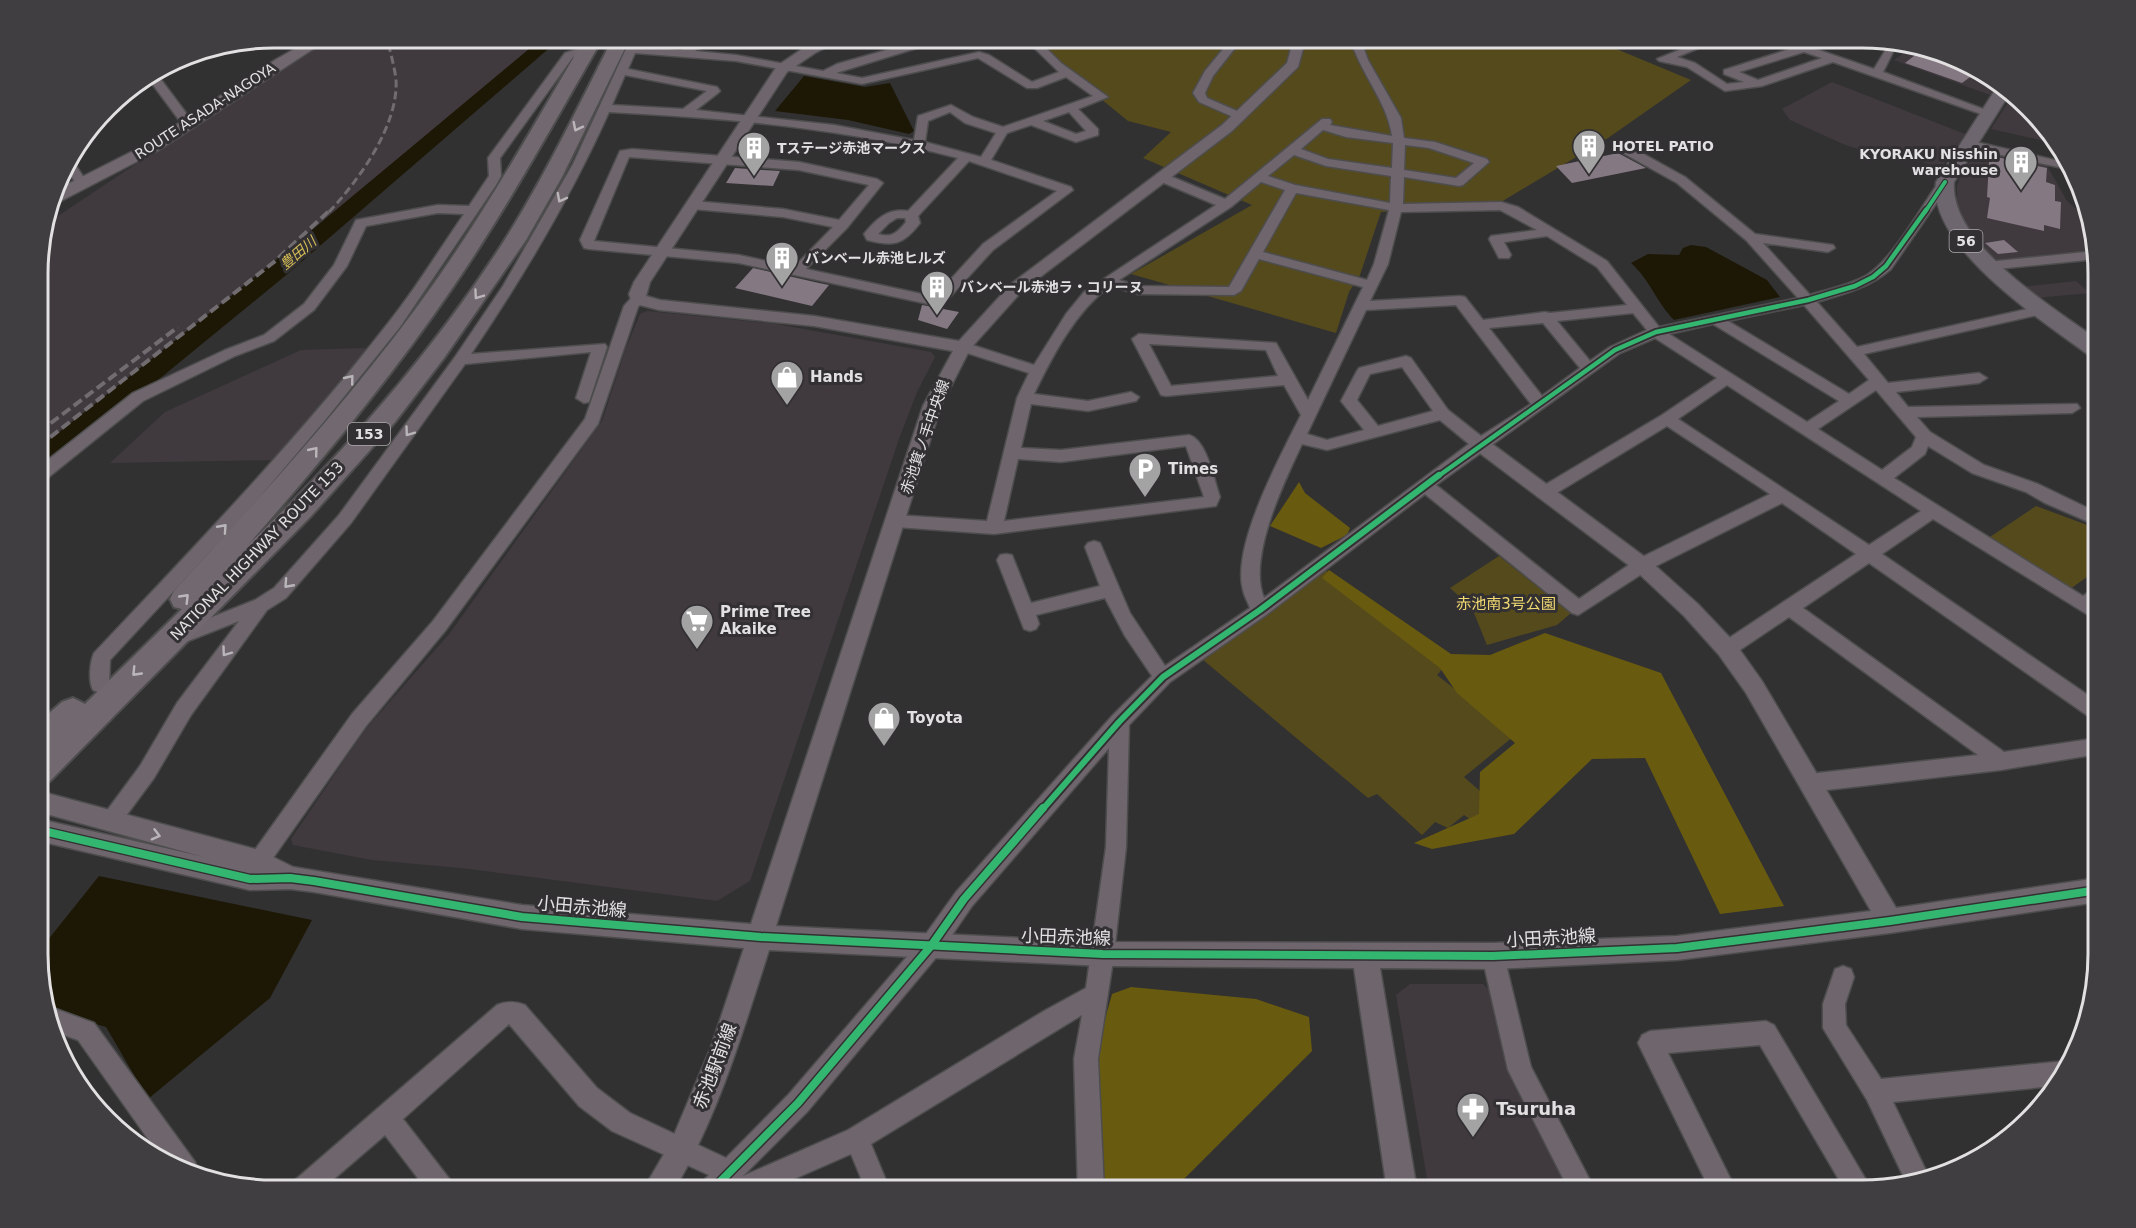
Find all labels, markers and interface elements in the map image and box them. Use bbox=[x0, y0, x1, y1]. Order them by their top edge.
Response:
street label: ROUTE ASADA-NAGOYA bbox=[132, 59, 278, 162]
one-way arrow bbox=[573, 121, 584, 132]
building icon: HOTEL PATIO bbox=[1571, 128, 1607, 175]
building icon: Tステージ赤池マークス bbox=[736, 130, 772, 177]
place label: HOTEL PATIO bbox=[1612, 138, 1714, 154]
place label: Tステージ赤池マークス bbox=[777, 140, 926, 156]
building icon: KYORAKU Nisshin warehouse bbox=[2003, 144, 2039, 191]
place label: KYORAKU Nisshin warehouse bbox=[1859, 146, 1998, 178]
one-way arrow bbox=[557, 191, 568, 202]
road number: 56 bbox=[1950, 230, 1982, 252]
water label: 豊田川 bbox=[277, 232, 321, 273]
building icon: バンベール赤池ヒルズ bbox=[764, 240, 800, 287]
place label: バンベール赤池ヒルズ bbox=[805, 250, 946, 266]
building icon: バンベール赤池ラ・コリーヌ bbox=[919, 269, 955, 316]
place label: バンベール赤池ラ・コリーヌ bbox=[960, 279, 1143, 295]
one-way arrow bbox=[474, 288, 485, 299]
shop icon: Hands bbox=[769, 359, 805, 406]
place label: Hands bbox=[810, 368, 863, 386]
one-way arrow bbox=[342, 375, 353, 386]
street label: 赤池箕ノ手中央線 bbox=[897, 377, 953, 497]
road number: 153 bbox=[348, 423, 390, 445]
one-way arrow bbox=[405, 425, 416, 436]
one-way arrow bbox=[306, 447, 317, 458]
parking icon: Times bbox=[1127, 451, 1163, 498]
street label: NATIONAL HIGHWAY ROUTE 153 bbox=[167, 458, 347, 644]
place label: Times bbox=[1168, 460, 1218, 478]
one-way arrow bbox=[216, 524, 227, 535]
one-way arrow bbox=[284, 577, 295, 588]
one-way arrow bbox=[178, 594, 189, 605]
park label: 赤池南3号公園 bbox=[1456, 595, 1556, 613]
supermarket icon: Prime Tree Akaike bbox=[679, 603, 715, 650]
place label: Prime Tree Akaike bbox=[720, 603, 811, 638]
one-way arrow bbox=[223, 646, 234, 657]
one-way arrow bbox=[132, 666, 143, 676]
shop icon: Toyota bbox=[866, 700, 902, 747]
place label: Toyota bbox=[907, 709, 963, 727]
one-way arrow bbox=[151, 827, 161, 840]
street label: 小田赤池線 bbox=[536, 892, 628, 921]
street label: 小田赤池線 bbox=[1021, 924, 1111, 949]
street label: 小田赤池線 bbox=[1505, 925, 1596, 950]
street label: 赤池駅前線 bbox=[689, 1020, 740, 1112]
pharmacy icon: Tsuruha bbox=[1455, 1091, 1491, 1138]
place label: Tsuruha bbox=[1496, 1098, 1576, 1119]

